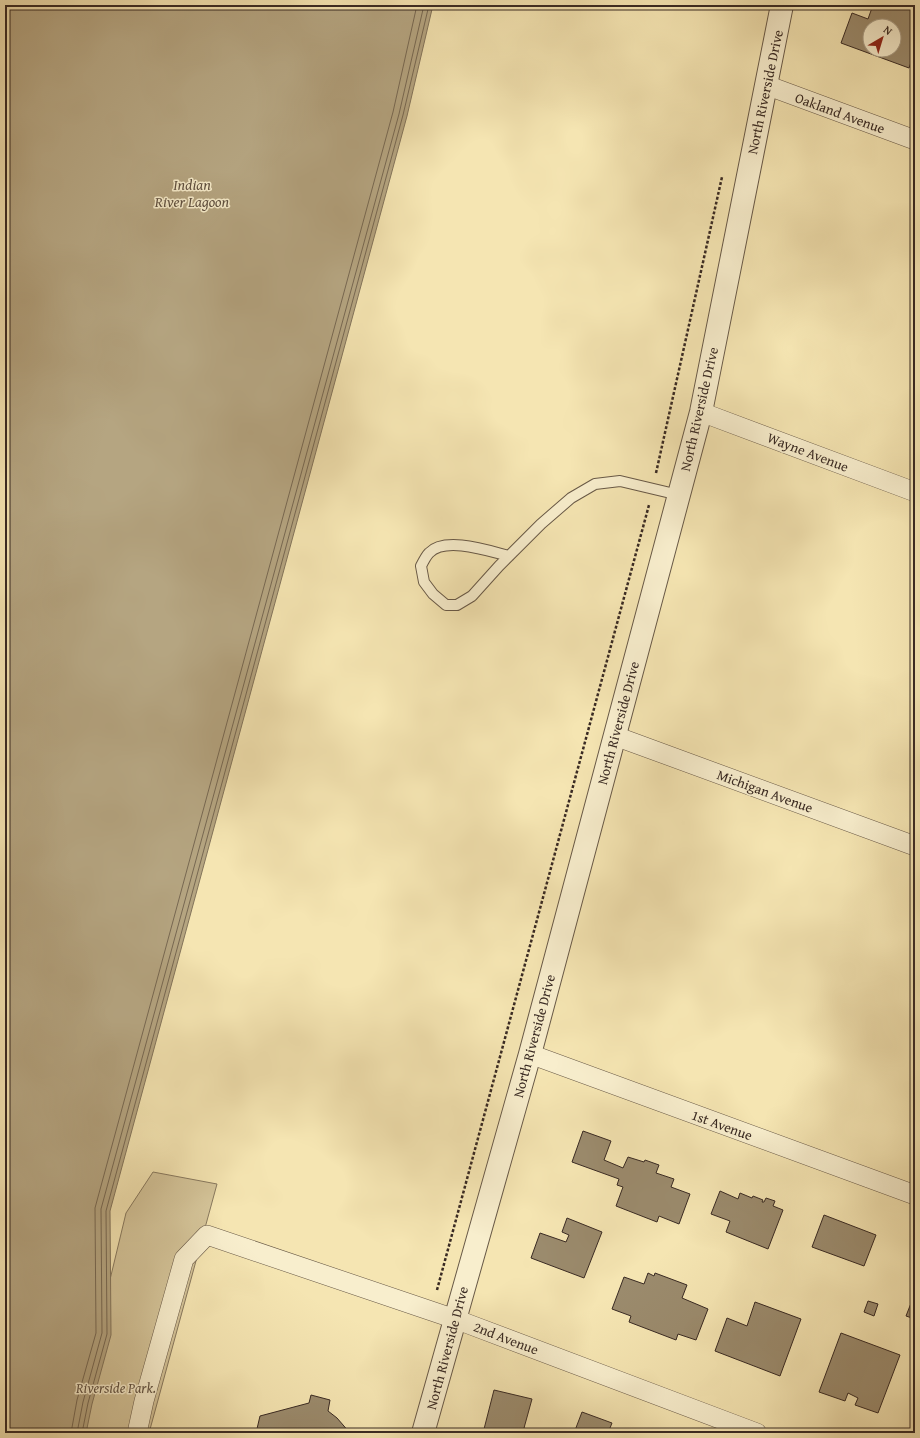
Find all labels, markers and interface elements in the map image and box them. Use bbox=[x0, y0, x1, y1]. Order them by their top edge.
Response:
north arrow bbox=[862, 18, 902, 58]
text: N bbox=[880, 22, 896, 39]
street label: North Riverside Drive bbox=[742, 27, 788, 156]
street label: Oakland Avenue bbox=[792, 87, 888, 139]
water label: Indian River Lagoon bbox=[154, 174, 230, 212]
street label: North Riverside Drive bbox=[675, 344, 723, 473]
street label: Wayne Avenue bbox=[765, 427, 852, 477]
street label: North Riverside Drive bbox=[592, 659, 644, 787]
street label: Michigan Avenue bbox=[714, 764, 816, 818]
street label: North Riverside Drive bbox=[508, 972, 560, 1100]
street label: 1st Avenue bbox=[689, 1105, 756, 1145]
street label: North Riverside Drive bbox=[421, 1284, 473, 1412]
street label: 2nd Avenue bbox=[471, 1316, 542, 1360]
park label: Riverside Park. bbox=[75, 1378, 156, 1398]

